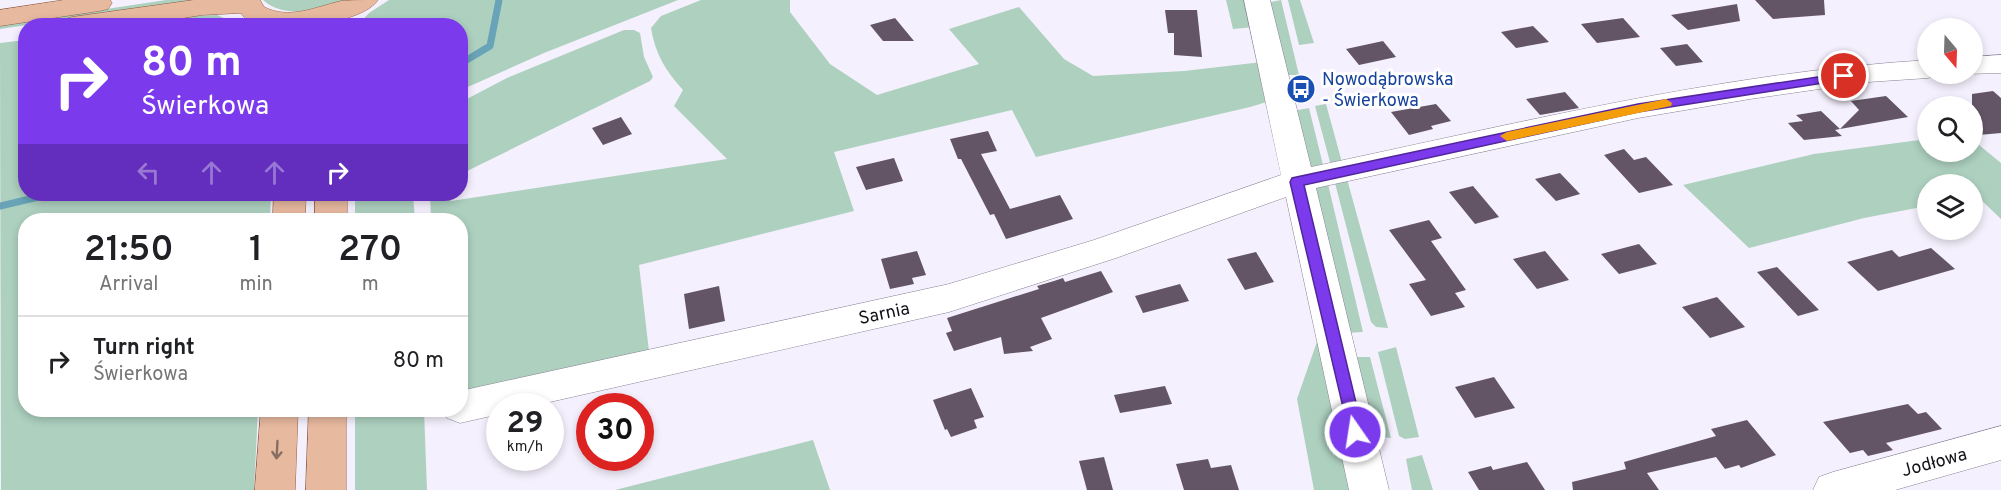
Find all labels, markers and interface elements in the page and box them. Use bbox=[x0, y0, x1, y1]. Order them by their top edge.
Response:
north arrow bbox=[1917, 18, 1983, 84]
map controls bbox=[1917, 18, 1983, 240]
text: 80 m bbox=[141, 38, 242, 91]
icon: right bbox=[42, 42, 120, 120]
pin bbox=[1818, 50, 1869, 101]
icon: arrive bbox=[1827, 59, 1860, 92]
place label: Nowodąbrowska - Świerkowa bbox=[1322, 69, 1454, 113]
bus stop icon: Nowodąbrowska - Świerkowa bbox=[1285, 73, 1317, 105]
text: Świerkowa bbox=[141, 90, 269, 124]
button: search bbox=[1917, 96, 1983, 162]
icon: left bbox=[132, 156, 165, 189]
icon: ahead bbox=[195, 156, 228, 189]
icon: ahead bbox=[258, 156, 291, 189]
icon: right bbox=[321, 156, 354, 189]
button: layers bbox=[1917, 174, 1983, 240]
text: 21:50 bbox=[84, 228, 174, 274]
text: 1 bbox=[249, 228, 263, 274]
text: 270 bbox=[338, 228, 402, 274]
text: Arrival bbox=[99, 272, 159, 298]
text: min bbox=[239, 272, 273, 298]
text: m bbox=[362, 272, 379, 298]
street label: Sarnia bbox=[857, 298, 912, 331]
text: Turn right bbox=[93, 335, 195, 362]
icon: right bbox=[42, 345, 75, 378]
text: 80 m bbox=[393, 348, 444, 375]
text: Świerkowa bbox=[93, 362, 188, 388]
speed limit sign: 30 bbox=[576, 393, 654, 471]
position arrow bbox=[1323, 400, 1387, 464]
text: 29 bbox=[507, 406, 543, 443]
text: km/h bbox=[507, 438, 543, 457]
one-way arrow bbox=[271, 439, 282, 459]
street label: Jodłowa bbox=[1899, 444, 1970, 483]

